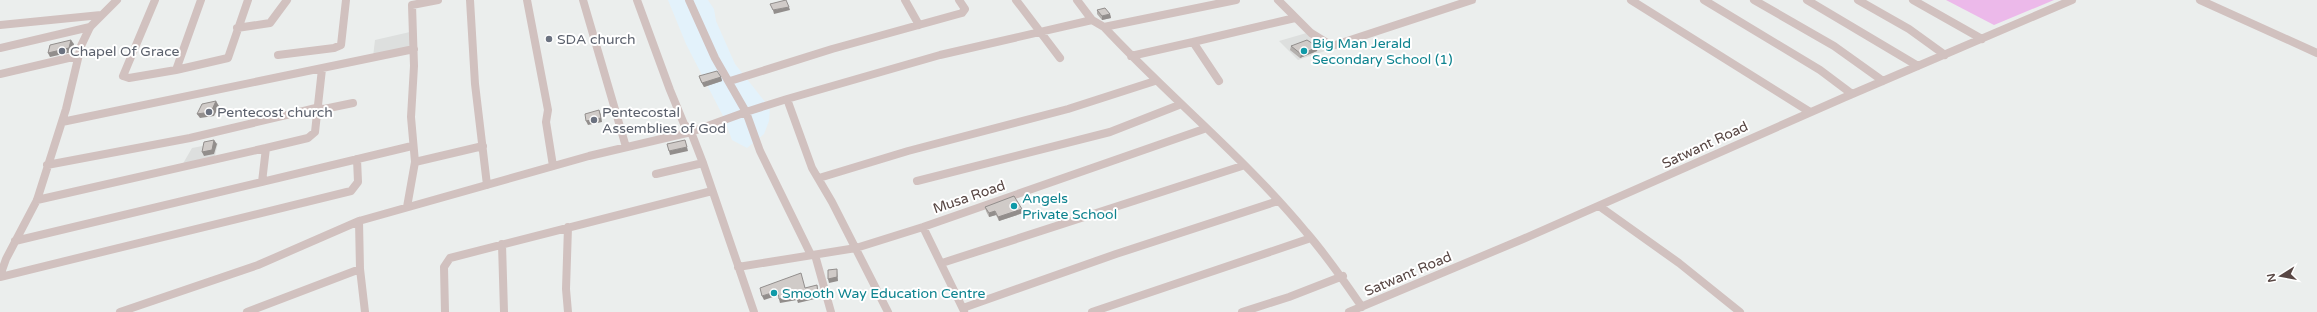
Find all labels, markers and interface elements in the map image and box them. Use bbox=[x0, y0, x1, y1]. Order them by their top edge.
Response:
place label: SDA church bbox=[557, 31, 636, 48]
marker: SDA church bbox=[544, 34, 554, 44]
place label: Big Man Jerald Secondary School (1) bbox=[1312, 35, 1453, 68]
place label: Chapel Of Grace bbox=[70, 43, 180, 60]
marker: Chapel Of Grace bbox=[57, 46, 67, 56]
marker: Big Man Jerald Secondary School (1) bbox=[1299, 46, 1309, 56]
place label: Pentecost church bbox=[217, 104, 333, 121]
place label: Pentecostal Assemblies of God bbox=[602, 104, 726, 137]
marker: Pentecost church bbox=[204, 107, 214, 117]
marker: Pentecostal Assemblies of God bbox=[589, 115, 599, 125]
street label: Satwant Road bbox=[1659, 118, 1751, 172]
street label: Musa Road bbox=[931, 177, 1007, 217]
place label: Angels Private School bbox=[1022, 190, 1117, 223]
marker: Angels Private School bbox=[1009, 201, 1019, 211]
street label: Satwant Road bbox=[1362, 248, 1454, 300]
north arrow bbox=[2261, 256, 2301, 296]
text: N bbox=[2264, 272, 2279, 283]
place label: Smooth Way Education Centre bbox=[782, 285, 985, 302]
marker: Smooth Way Education Centre bbox=[769, 288, 779, 298]

